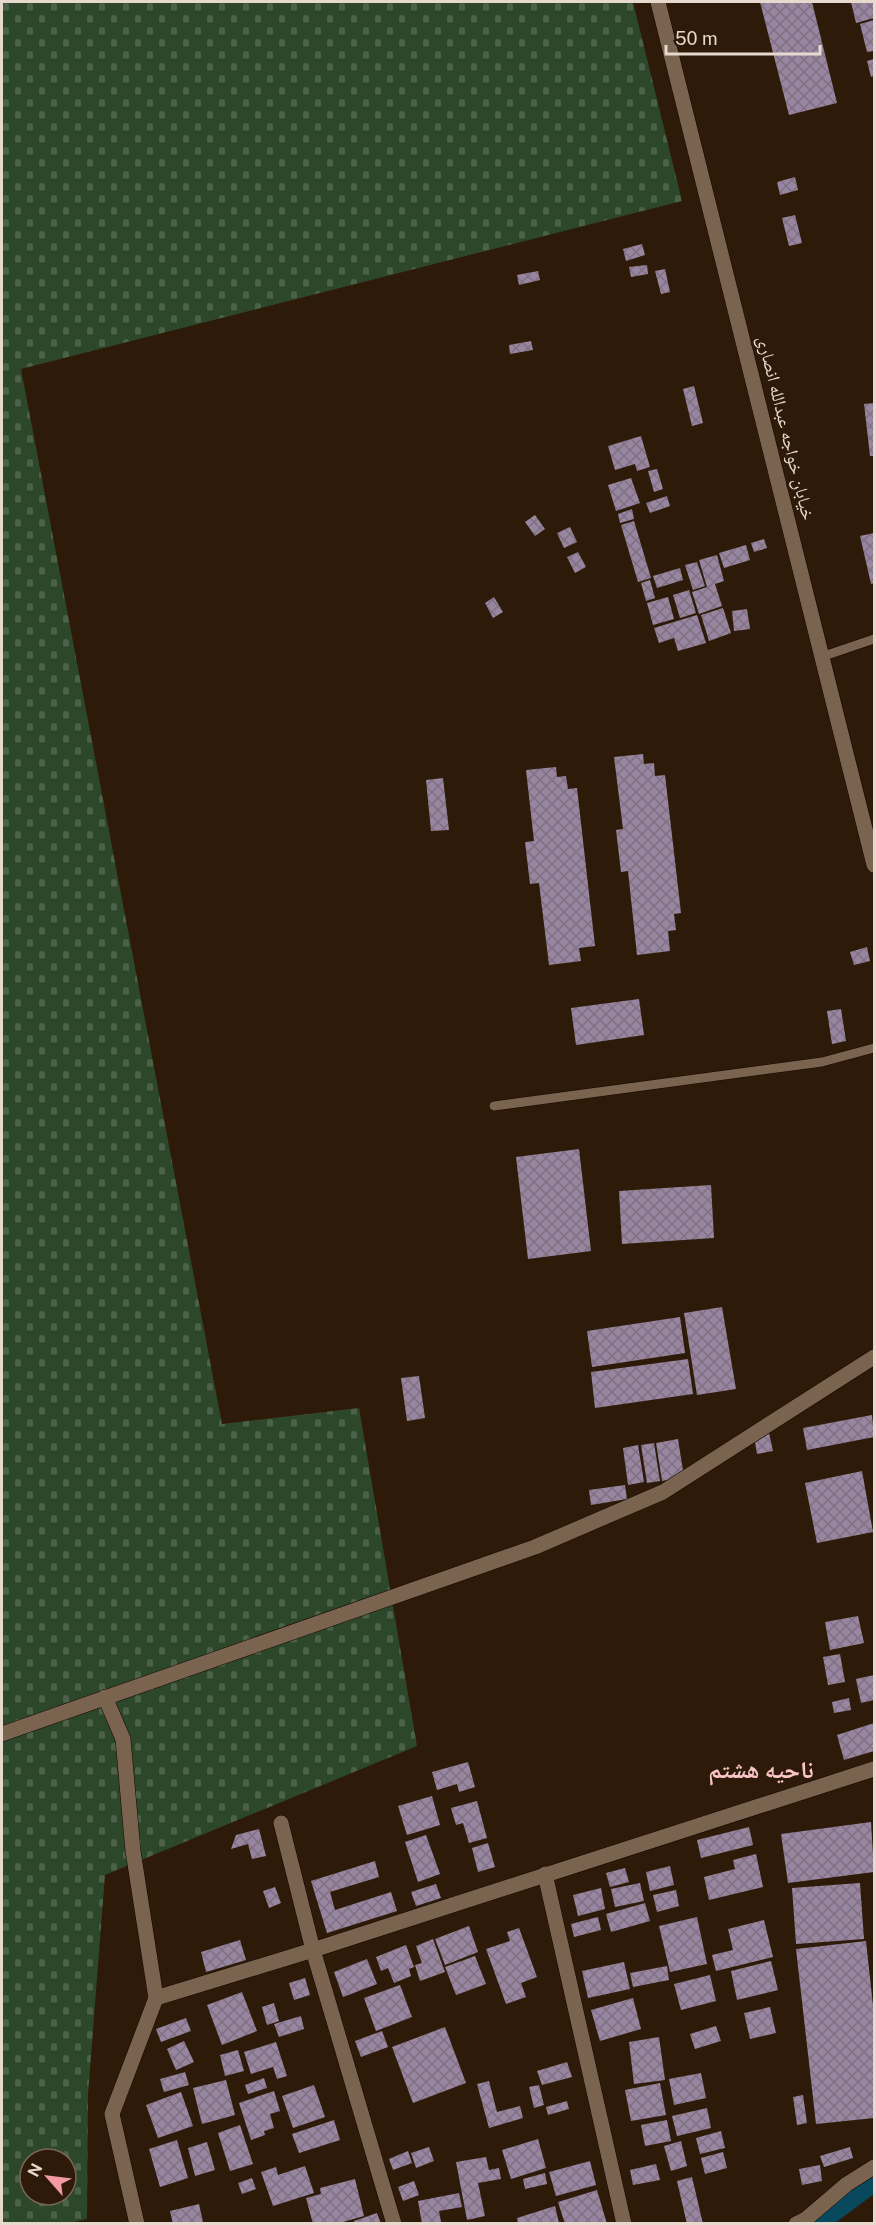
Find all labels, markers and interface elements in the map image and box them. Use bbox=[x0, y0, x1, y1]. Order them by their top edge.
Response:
scale bar bbox=[666, 18, 820, 56]
text: 50 m bbox=[675, 28, 718, 49]
street label: خیابان خواجه عبدالله انصاری bbox=[752, 334, 820, 522]
district label: ناحیه هشتم bbox=[708, 1755, 814, 1786]
north arrow bbox=[18, 2147, 78, 2207]
text: N bbox=[24, 2160, 47, 2180]

